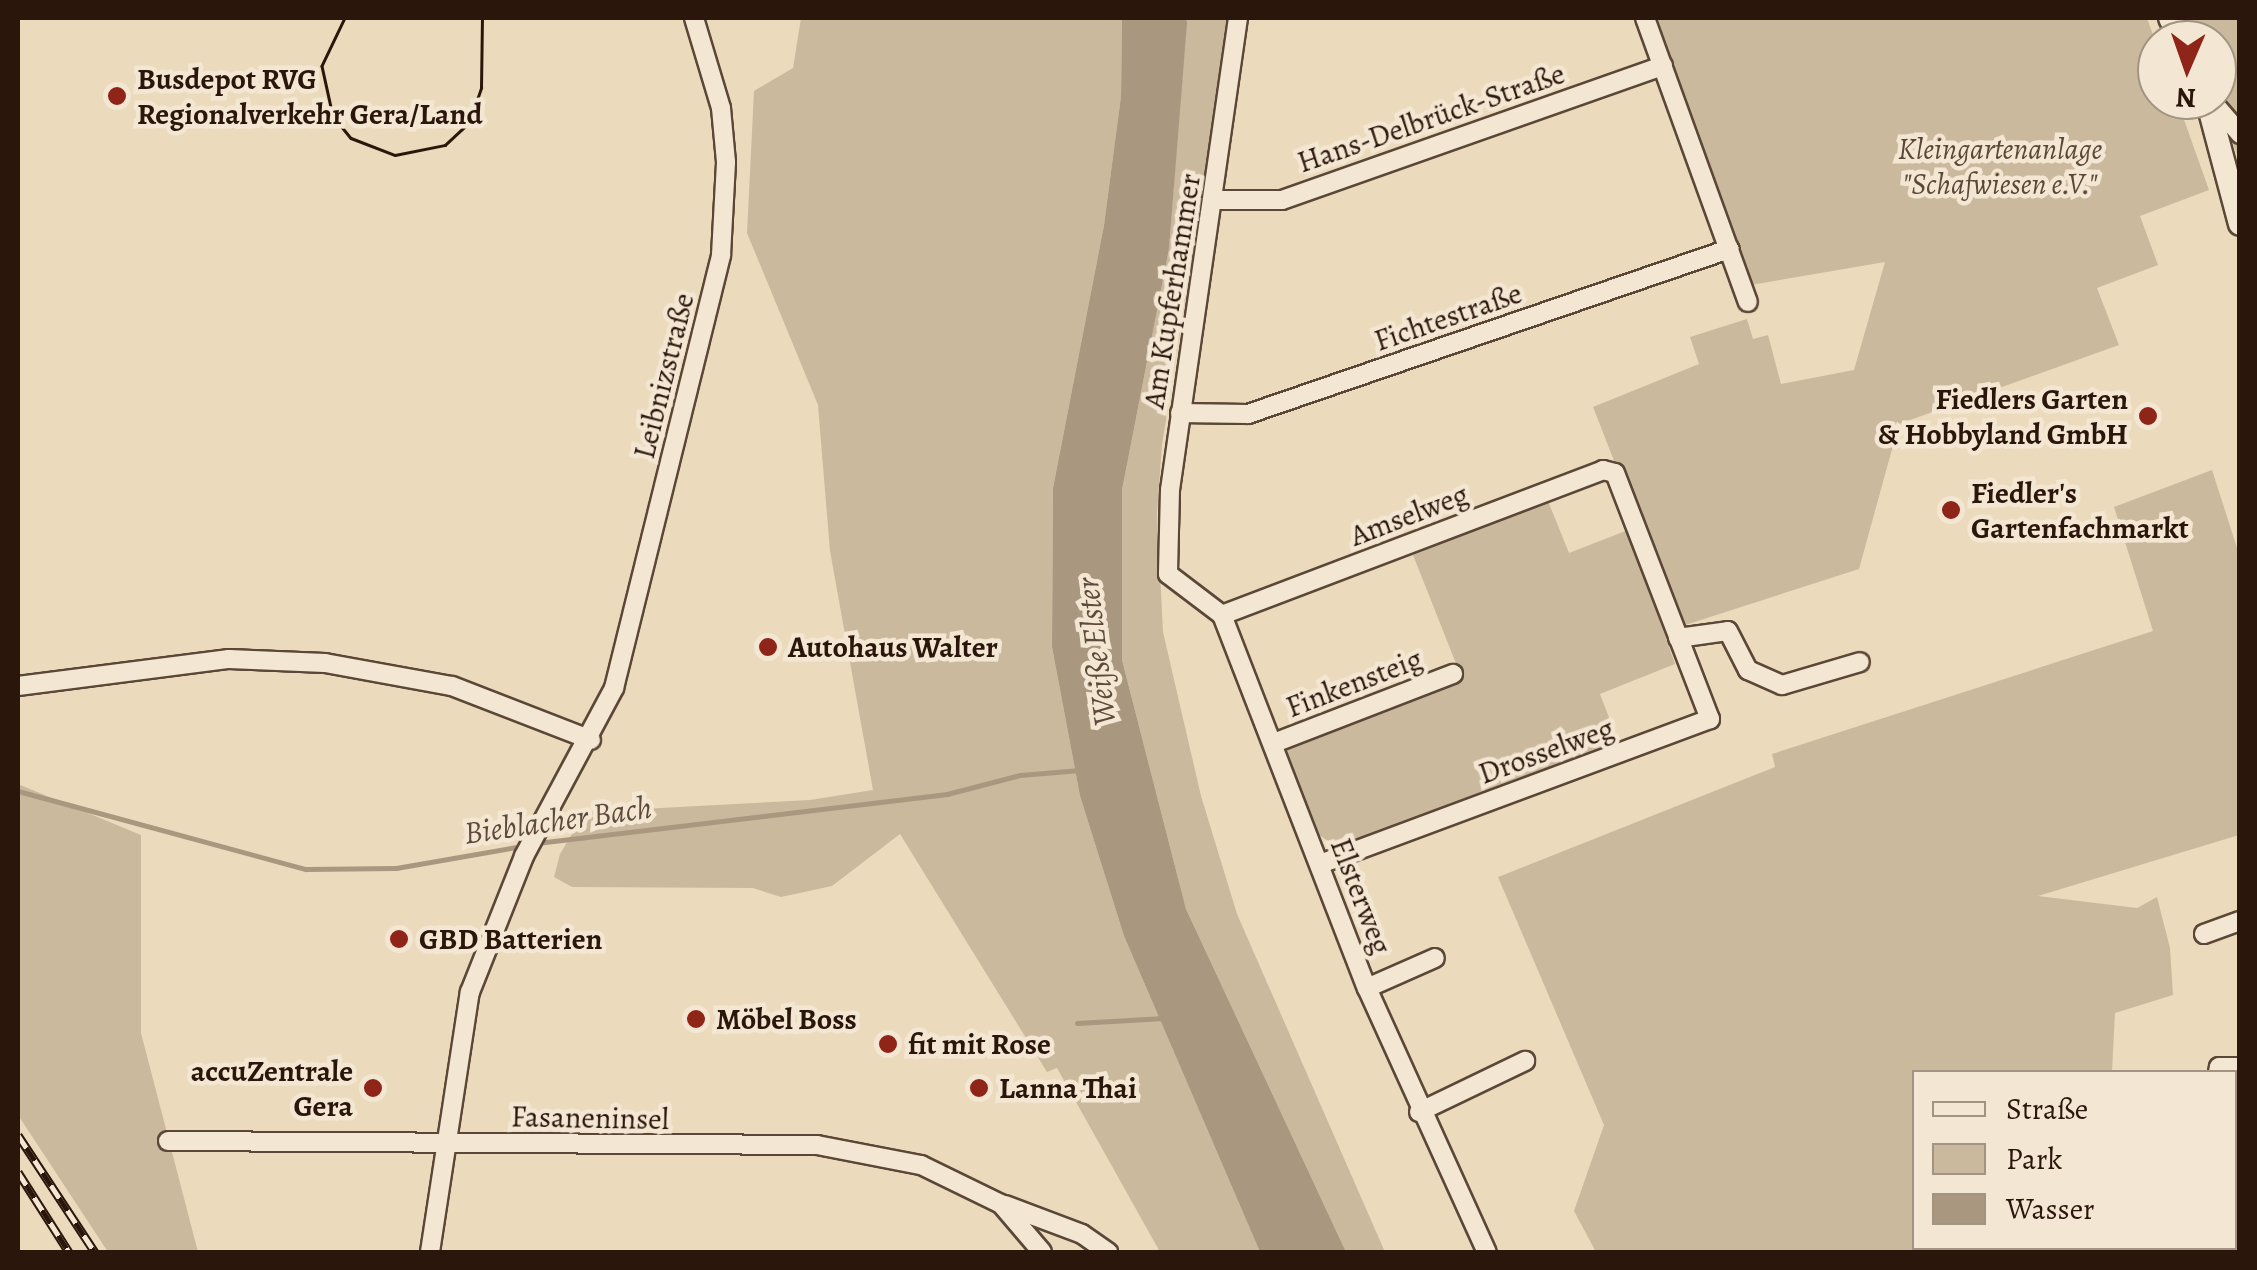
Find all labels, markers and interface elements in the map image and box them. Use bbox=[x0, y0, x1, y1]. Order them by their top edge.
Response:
north arrow bbox=[2137, 20, 2237, 120]
street label: Hans-Delbrück-Straße bbox=[1293, 55, 1569, 181]
place label: Busdepot RVG Regionalverkehr Gera/Land bbox=[137, 61, 483, 132]
text: N bbox=[2175, 79, 2197, 117]
marker: Busdepot RVG Regionalverkehr Gera/Land bbox=[106, 85, 128, 107]
park label: Kleingartenanlage "Schafwiesen e.V." bbox=[1898, 131, 2102, 202]
street label: Am Kupferhammer bbox=[1136, 171, 1208, 411]
street label: Fichtestraße bbox=[1370, 275, 1526, 359]
street label: Leibnizstraße bbox=[626, 289, 702, 463]
place label: Fiedlers Garten & Hobbyland GmbH bbox=[1878, 381, 2128, 452]
marker: Fiedlers Garten & Hobbyland GmbH bbox=[2137, 405, 2159, 427]
place label: Fiedler's Gartenfachmarkt bbox=[1971, 475, 2189, 546]
street label: Amselweg bbox=[1345, 476, 1473, 554]
marker: Fiedler's Gartenfachmarkt bbox=[1940, 499, 1962, 521]
water label: Weiße Elster bbox=[1068, 576, 1124, 728]
place label: Autohaus Walter bbox=[788, 629, 998, 665]
marker: Autohaus Walter bbox=[757, 636, 779, 658]
street label: Finkensteig bbox=[1281, 641, 1427, 725]
street label: Drosselweg bbox=[1474, 710, 1618, 792]
water label: Bieblacher Bach bbox=[462, 788, 654, 852]
street label: Elsterweg bbox=[1322, 833, 1400, 959]
place label: GBD Batterien bbox=[419, 921, 602, 957]
marker: GBD Batterien bbox=[388, 928, 410, 950]
place label: Möbel Boss bbox=[716, 1001, 857, 1037]
marker: Möbel Boss bbox=[685, 1008, 707, 1030]
place label: fit mit Rose bbox=[908, 1026, 1051, 1062]
marker: fit mit Rose bbox=[877, 1033, 899, 1055]
place label: accuZentrale Gera bbox=[191, 1053, 353, 1124]
place label: Lanna Thai bbox=[999, 1070, 1137, 1106]
legend bbox=[1912, 1070, 2237, 1250]
marker: accuZentrale Gera bbox=[362, 1077, 384, 1099]
marker: Lanna Thai bbox=[968, 1077, 990, 1099]
text: Straße bbox=[2006, 1089, 2088, 1129]
street label: Fasaneninsel bbox=[511, 1099, 669, 1137]
text: Park bbox=[2006, 1139, 2062, 1179]
text: Wasser bbox=[2006, 1189, 2095, 1229]

